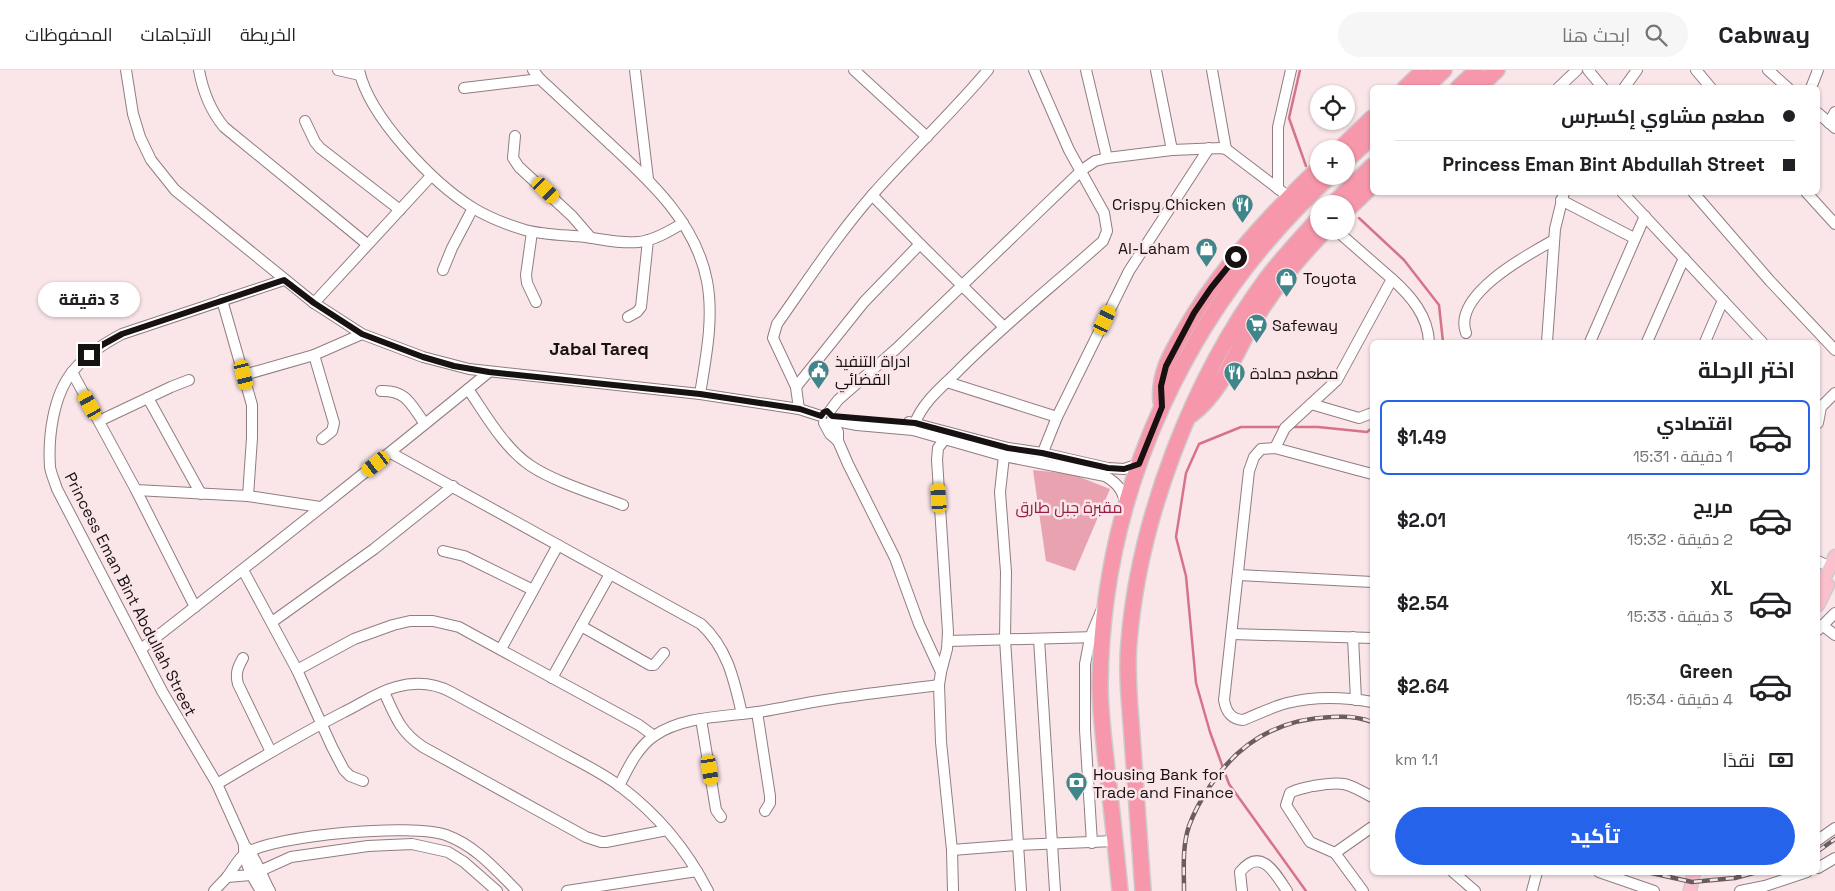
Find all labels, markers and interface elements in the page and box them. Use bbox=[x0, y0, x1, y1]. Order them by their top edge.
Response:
search box bbox=[1338, 12, 1688, 57]
text: Cabway bbox=[1718, 19, 1810, 50]
icon: search bbox=[1642, 21, 1670, 49]
text: المحفوظات bbox=[25, 23, 113, 46]
text: الاتجاهات bbox=[141, 23, 212, 46]
text: الخريطة bbox=[240, 23, 296, 46]
text: ابحث هنا bbox=[1562, 23, 1630, 48]
map controls bbox=[1310, 85, 1355, 240]
button: locate bbox=[1310, 85, 1355, 130]
text: مطعم مشاوي إكسبرس bbox=[1561, 104, 1765, 129]
button: + bbox=[1310, 140, 1355, 185]
text: Princess Eman Bint Abdullah Street bbox=[1443, 152, 1765, 177]
car bbox=[529, 174, 562, 206]
restaurant icon: Crispy Chicken bbox=[1230, 192, 1254, 223]
place label: Crispy Chicken bbox=[1112, 194, 1226, 215]
button: − bbox=[1310, 195, 1355, 240]
shop icon: Al-Laham bbox=[1194, 236, 1218, 267]
place label: Al-Laham bbox=[1118, 238, 1190, 259]
route start bbox=[1225, 246, 1247, 268]
shop icon: Toyota bbox=[1275, 266, 1299, 297]
place label: Toyota bbox=[1303, 268, 1357, 289]
callout: 3 دقيقة bbox=[38, 282, 140, 318]
text: 3 دقيقة bbox=[59, 289, 119, 310]
car bbox=[1091, 303, 1118, 337]
supermarket icon: Safeway bbox=[1244, 313, 1268, 344]
place label: Safeway bbox=[1272, 315, 1338, 336]
district label: Jabal Tareq bbox=[549, 337, 649, 360]
route end bbox=[78, 344, 100, 366]
place label: ادراة التنفيذ القضائي bbox=[835, 351, 911, 393]
text: اختر الرحلة bbox=[1698, 356, 1795, 384]
public building icon: ادراة التنفيذ القضائي bbox=[807, 358, 831, 389]
car bbox=[233, 359, 254, 391]
restaurant icon: مطعم حمادة bbox=[1222, 361, 1246, 392]
place label: مطعم حمادة bbox=[1250, 363, 1339, 385]
car bbox=[76, 388, 103, 422]
text: اقتصادي bbox=[1657, 411, 1733, 436]
icon: car bbox=[1748, 415, 1793, 460]
text: $1.49 bbox=[1397, 425, 1447, 450]
text: 1 دقيقة · 15:31 bbox=[1633, 446, 1733, 467]
car bbox=[359, 449, 392, 479]
street label: Princess Eman Bint Abdullah Street bbox=[60, 469, 201, 720]
car bbox=[930, 483, 947, 513]
text: مريح bbox=[1693, 494, 1733, 519]
park label: مقبرة جبل طارق bbox=[1016, 497, 1122, 518]
icon: car bbox=[1748, 498, 1793, 543]
text: $2.01 bbox=[1397, 508, 1446, 533]
text: 2 دقيقة · 15:32 bbox=[1627, 529, 1733, 550]
text: XL bbox=[1710, 576, 1733, 601]
icon: car bbox=[1748, 581, 1793, 626]
text: $2.54 bbox=[1397, 591, 1449, 616]
text: 3 دقيقة · 15:33 bbox=[1627, 606, 1733, 627]
text: Green bbox=[1680, 659, 1733, 684]
icon: car bbox=[1748, 664, 1793, 709]
text: $2.64 bbox=[1397, 674, 1449, 699]
text: 4 دقيقة · 15:34 bbox=[1626, 689, 1733, 710]
icon: cash bbox=[1767, 746, 1795, 774]
text: نقدًا bbox=[1723, 748, 1755, 773]
text: 1.1 km bbox=[1395, 749, 1438, 770]
car bbox=[700, 754, 719, 786]
place label: Housing Bank for Trade and Finance bbox=[1093, 764, 1234, 803]
bank icon: Housing Bank for Trade and Finance bbox=[1065, 771, 1089, 802]
button: تأكيد bbox=[1395, 807, 1795, 865]

